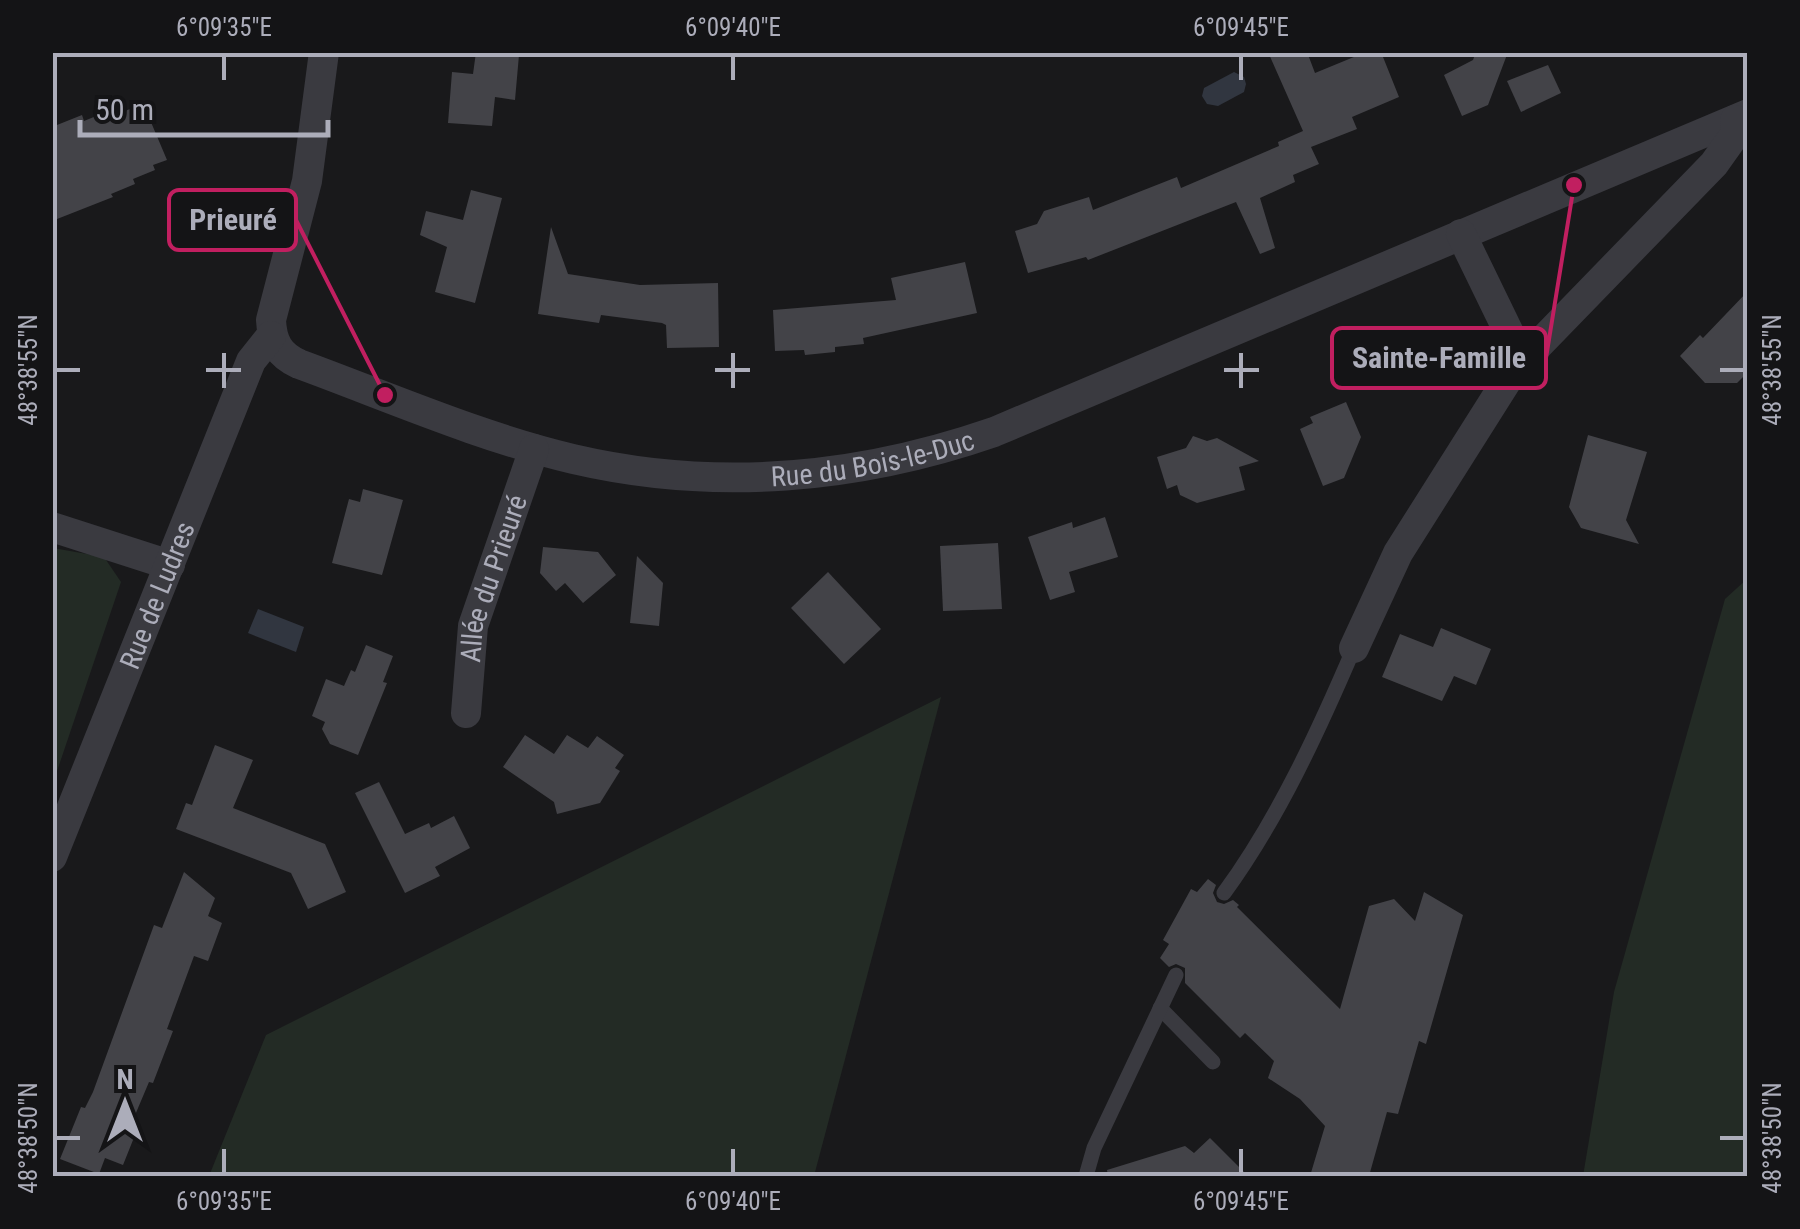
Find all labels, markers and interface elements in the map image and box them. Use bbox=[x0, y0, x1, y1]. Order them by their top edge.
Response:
text: 6°09'35"E bbox=[176, 13, 272, 42]
text: 6°09'40"E bbox=[685, 13, 781, 42]
text: 6°09'45"E bbox=[1193, 13, 1289, 42]
scale bar bbox=[80, 75, 328, 137]
text: 50 m bbox=[95, 92, 154, 127]
callout: Prieuré bbox=[169, 190, 296, 250]
text: Prieuré bbox=[189, 202, 277, 237]
text: 48°38'55"N bbox=[14, 314, 43, 426]
text: 48°38'55"N bbox=[1758, 314, 1787, 426]
callout: Sainte-Famille bbox=[1332, 328, 1546, 388]
text: Sainte-Famille bbox=[1352, 340, 1526, 375]
street label: Rue du Bois-le-Duc bbox=[770, 424, 978, 493]
street label: Allée du Prieuré bbox=[454, 491, 534, 664]
street label: Rue de Ludres bbox=[113, 517, 202, 674]
north arrow bbox=[75, 1054, 175, 1154]
text: N bbox=[116, 1063, 134, 1096]
text: 48°38'50"N bbox=[14, 1082, 43, 1194]
text: 48°38'50"N bbox=[1758, 1082, 1787, 1194]
text: 6°09'35"E bbox=[176, 1187, 272, 1216]
text: 6°09'40"E bbox=[685, 1187, 781, 1216]
text: 6°09'45"E bbox=[1193, 1187, 1289, 1216]

